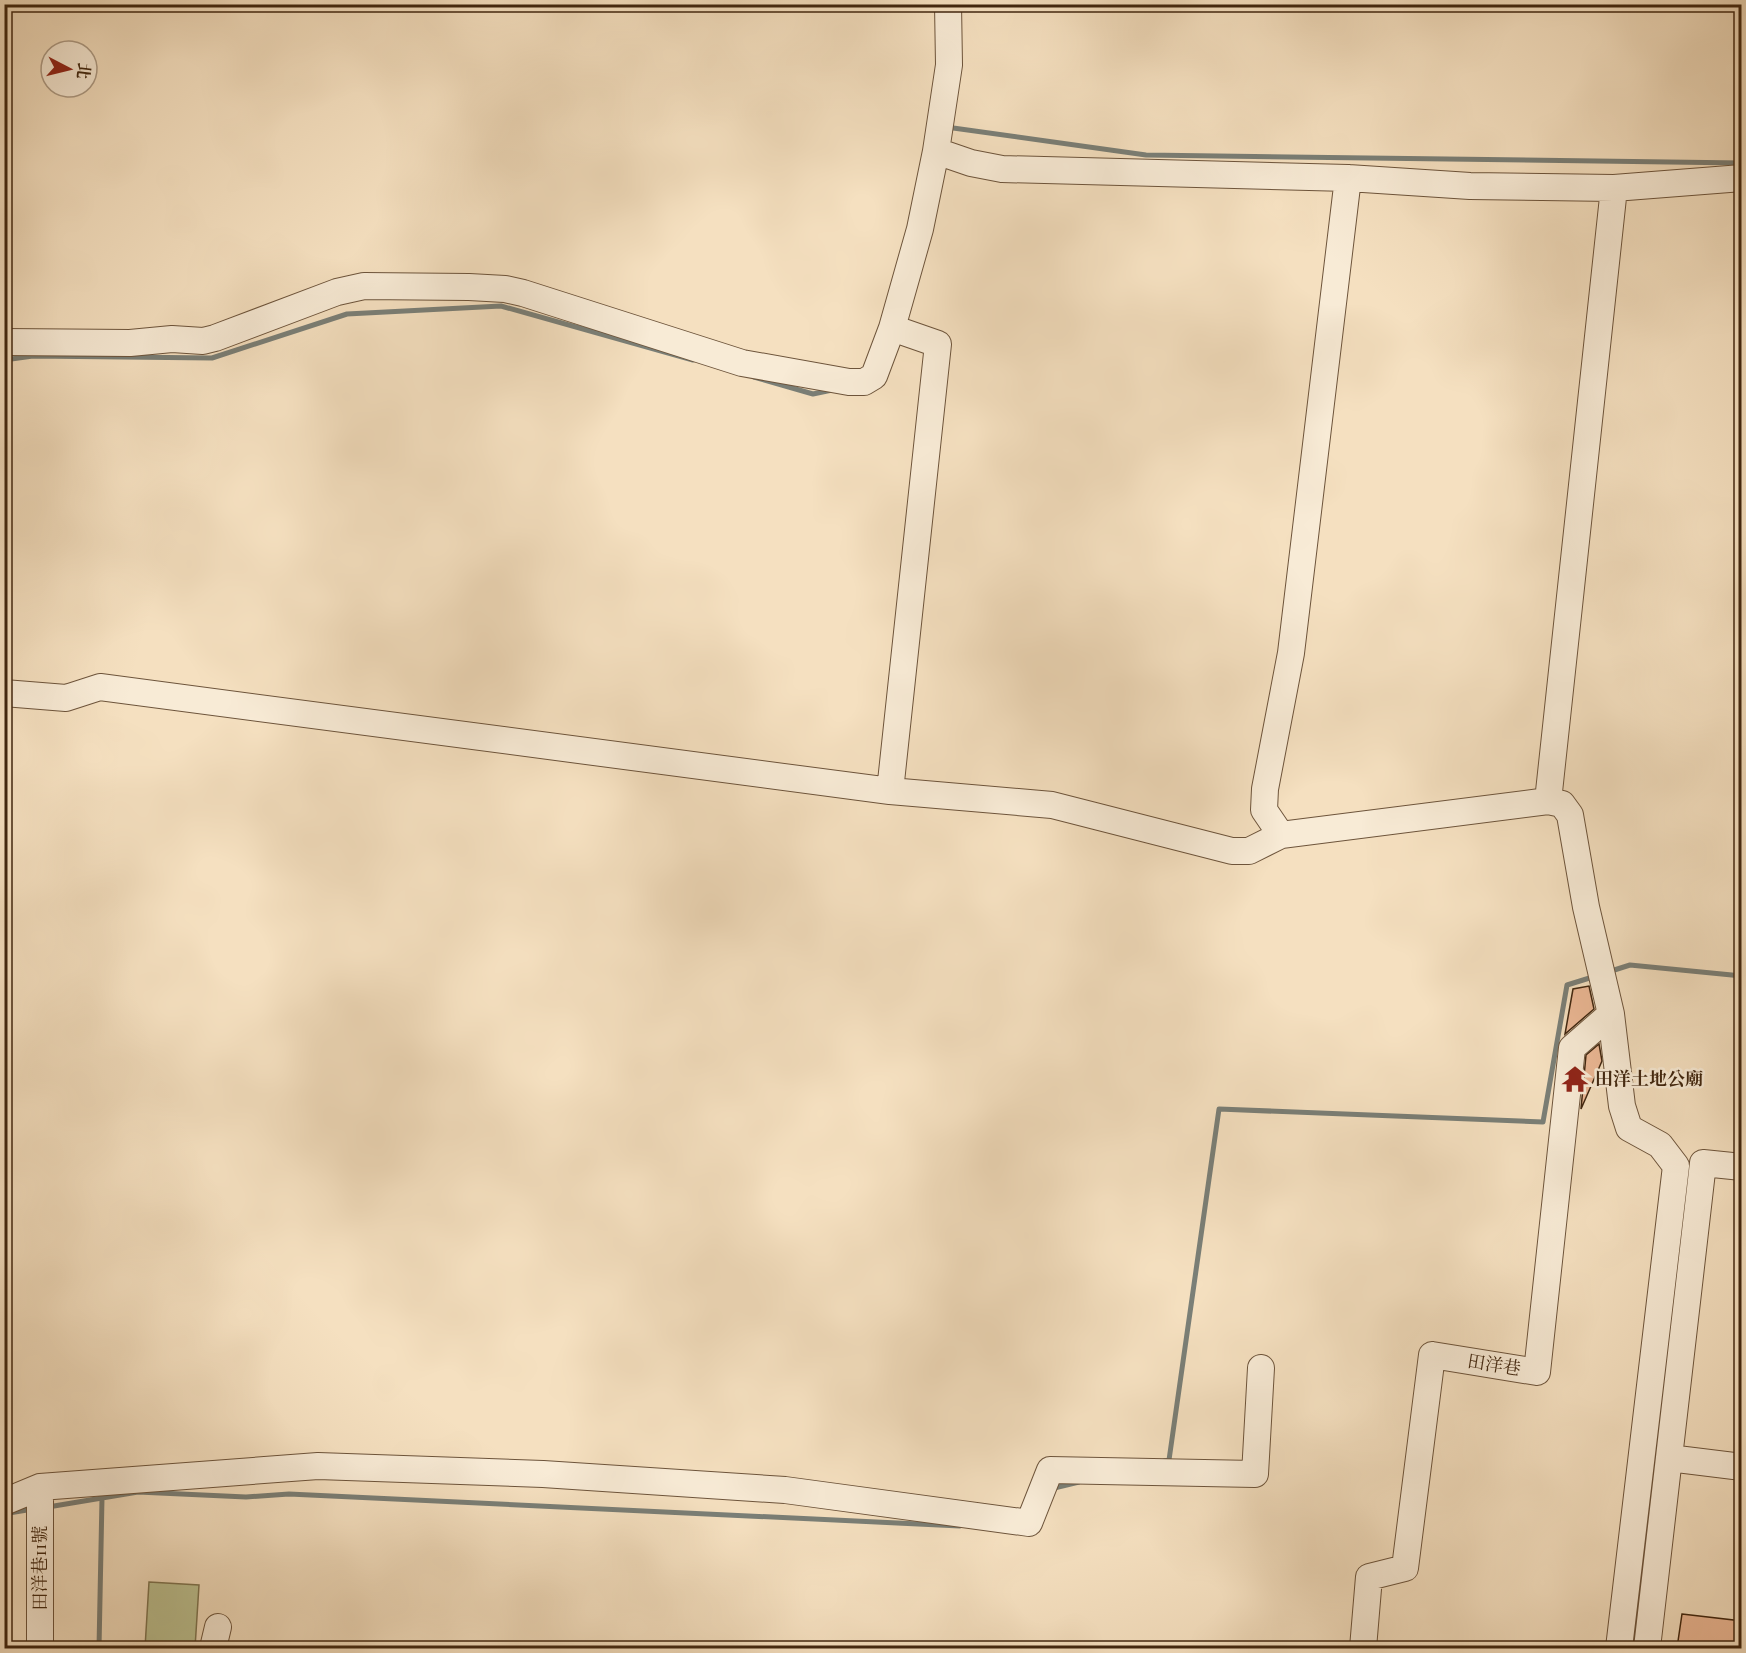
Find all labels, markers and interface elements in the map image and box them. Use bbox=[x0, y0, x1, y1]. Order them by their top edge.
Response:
north arrow bbox=[39, 39, 99, 99]
text: 北 bbox=[73, 62, 94, 80]
temple icon: 田洋土地公廟 bbox=[1560, 1064, 1590, 1094]
place label: 田洋土地公廟 bbox=[1595, 1069, 1703, 1090]
street label: 田洋巷 bbox=[1466, 1351, 1522, 1380]
street label: 田洋巷11號 bbox=[30, 1526, 51, 1610]

